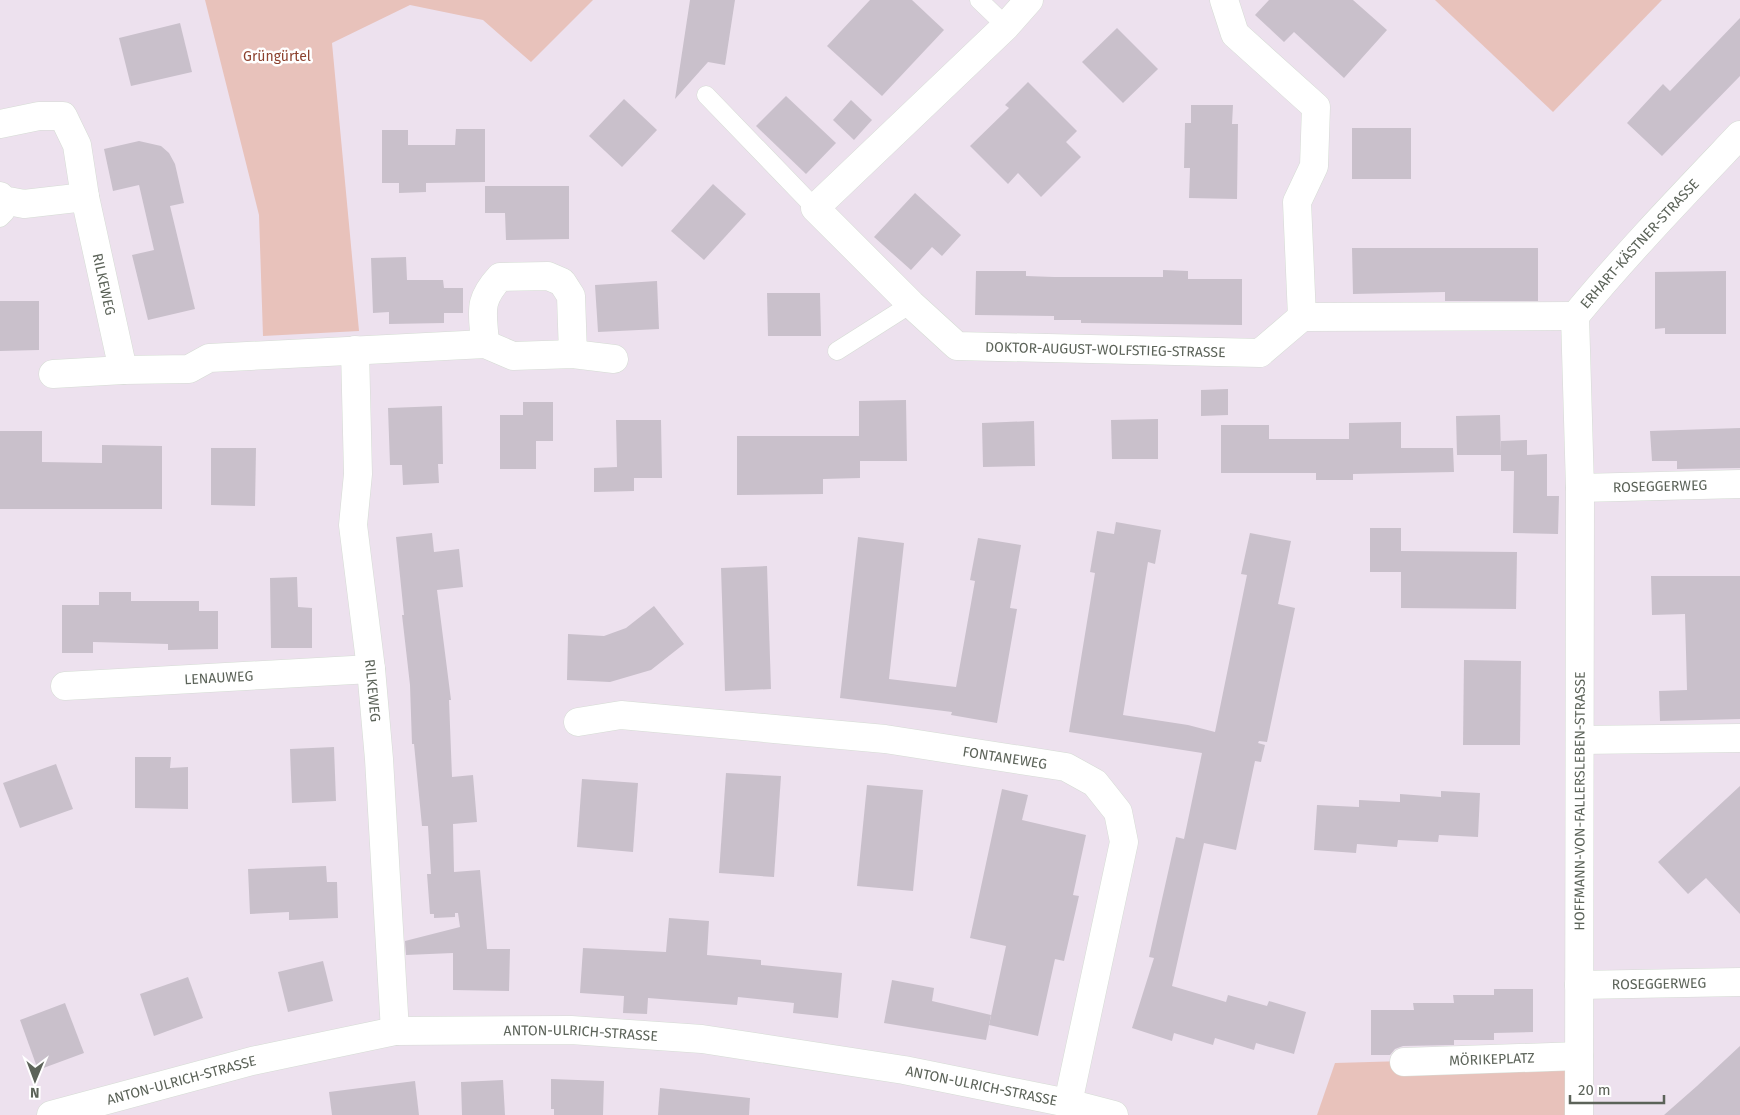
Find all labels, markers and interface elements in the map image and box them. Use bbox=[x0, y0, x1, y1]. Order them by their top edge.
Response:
park label: Grüngürtel bbox=[243, 48, 311, 65]
street label: ERHART-KÄSTNER-STRASSE bbox=[1577, 175, 1702, 312]
street label: RILKEWEG bbox=[89, 252, 119, 317]
street label: DOKTOR-AUGUST-WOLFSTIEG-STRASSE bbox=[985, 338, 1226, 361]
street label: ROSEGGERWEG bbox=[1613, 476, 1707, 496]
street label: RILKEWEG bbox=[361, 658, 384, 723]
street label: LENAUWEG bbox=[184, 667, 254, 688]
street label: HOFFMANN-VON-FALLERSLEBEN-STRASSE bbox=[1571, 671, 1588, 931]
street label: FONTANEWEG bbox=[961, 743, 1048, 772]
street label: ROSEGGERWEG bbox=[1612, 974, 1706, 993]
street label: ANTON-ULRICH-STRASSE bbox=[504, 1021, 658, 1044]
street label: MÖRIKEPLATZ bbox=[1449, 1049, 1535, 1069]
street label: ANTON-ULRICH-STRASSE bbox=[105, 1052, 258, 1108]
north arrow bbox=[10, 1055, 60, 1105]
street label: ANTON-ULRICH-STRASSE bbox=[904, 1062, 1059, 1109]
scale bar bbox=[1570, 1072, 1664, 1104]
text: 20 m bbox=[1578, 1081, 1611, 1099]
text: N bbox=[30, 1084, 40, 1101]

